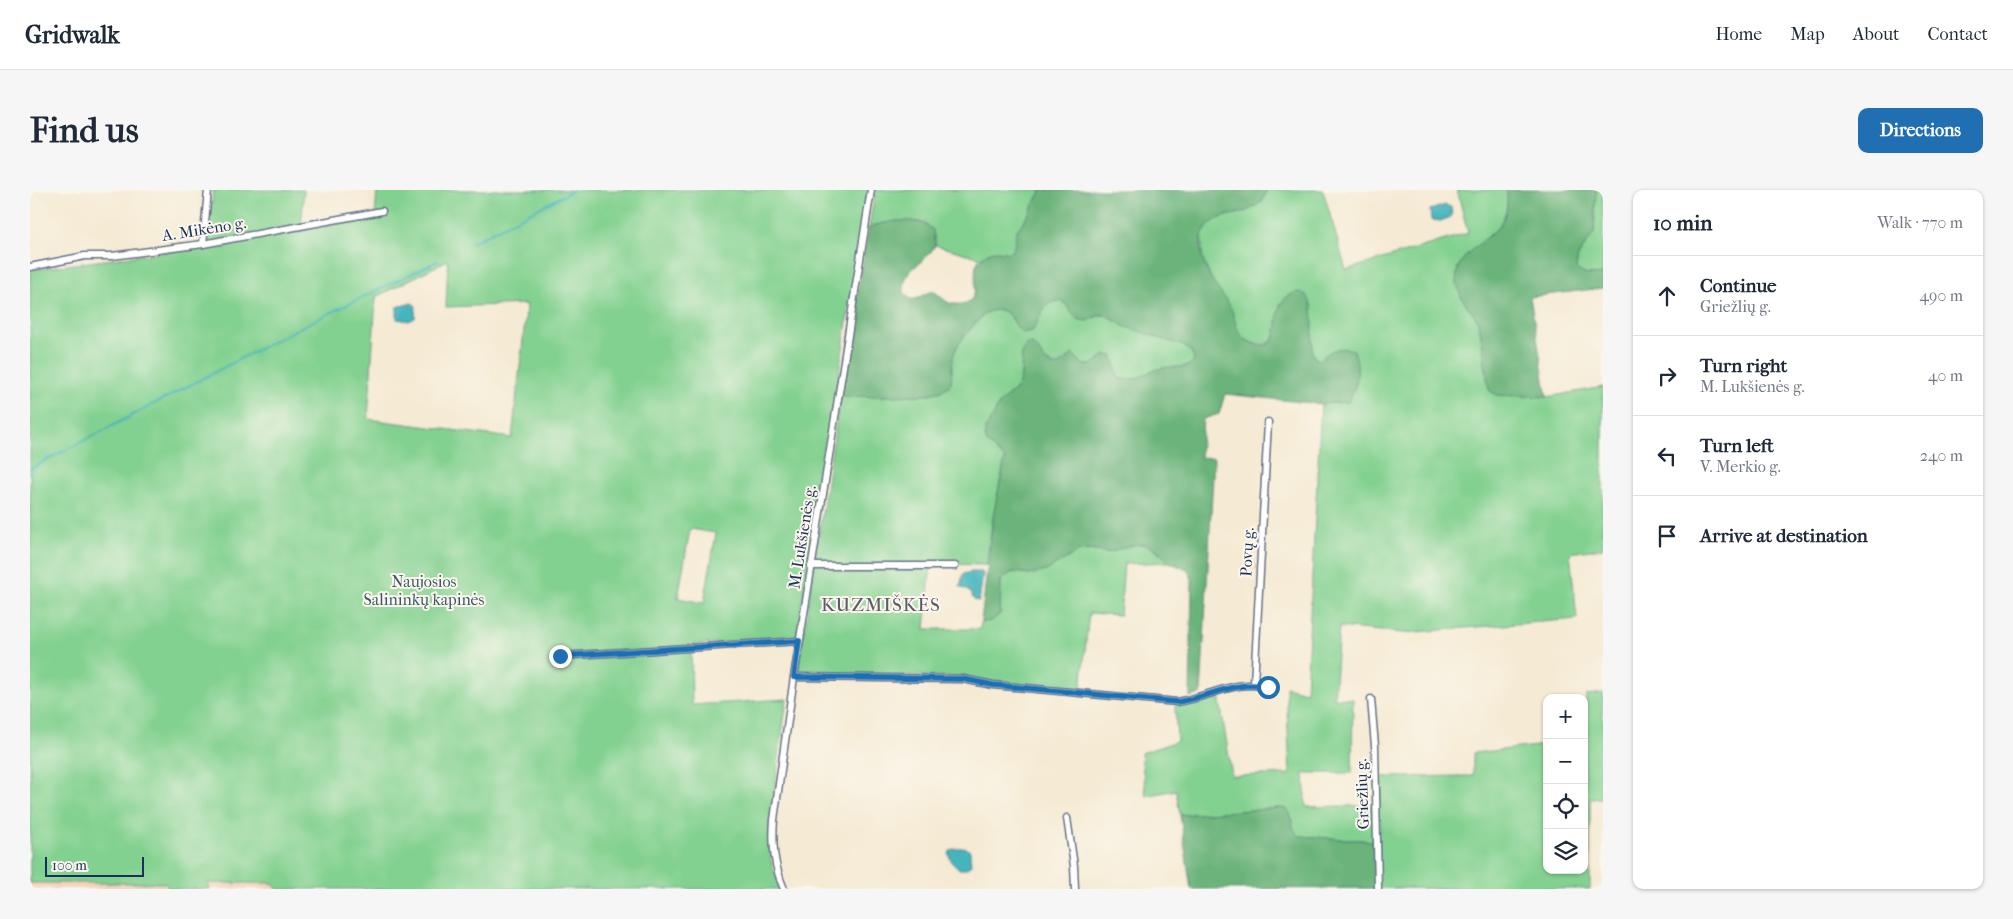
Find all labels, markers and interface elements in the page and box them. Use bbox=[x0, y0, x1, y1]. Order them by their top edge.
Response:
text: Gridwalk bbox=[25, 21, 120, 49]
text: Home bbox=[1715, 24, 1762, 45]
text: Map bbox=[1790, 24, 1825, 45]
text: About bbox=[1853, 24, 1899, 45]
text: Contact bbox=[1927, 24, 1988, 45]
button: Directions bbox=[1858, 108, 1983, 153]
text: Find us bbox=[30, 110, 139, 151]
text: 10 min bbox=[1653, 211, 1712, 235]
street label: A. Mikėno g. bbox=[160, 213, 247, 245]
text: Walk · 770 m bbox=[1877, 213, 1963, 232]
text: Continue bbox=[1700, 275, 1776, 297]
icon: ahead bbox=[1653, 282, 1681, 310]
text: 490 m bbox=[1920, 286, 1963, 305]
text: Griežlių g. bbox=[1700, 297, 1771, 316]
text: Turn right bbox=[1700, 355, 1787, 377]
icon: right bbox=[1653, 362, 1681, 390]
text: 40 m bbox=[1928, 366, 1963, 385]
text: M. Lukšienės g. bbox=[1700, 377, 1805, 396]
text: Turn left bbox=[1700, 435, 1774, 457]
icon: left bbox=[1653, 442, 1681, 470]
text: 240 m bbox=[1920, 446, 1963, 465]
text: V. Merkio g. bbox=[1700, 457, 1781, 476]
street label: M. Lukšienės g. bbox=[784, 484, 820, 590]
icon: arrive bbox=[1653, 522, 1681, 550]
text: Arrive at destination bbox=[1700, 525, 1868, 547]
street label: Povų g. bbox=[1236, 527, 1258, 577]
park label: Naujosios Salininkų kapinės bbox=[364, 572, 485, 609]
district label: KUZMIŠKĖS bbox=[821, 593, 941, 616]
route end bbox=[549, 645, 572, 668]
route start bbox=[1257, 676, 1280, 699]
map controls bbox=[1543, 694, 1588, 874]
button: + bbox=[1543, 694, 1588, 739]
button: − bbox=[1543, 739, 1588, 784]
street label: Griežlių g. bbox=[1351, 758, 1373, 830]
button: locate bbox=[1543, 784, 1588, 829]
button: layers bbox=[1543, 829, 1588, 874]
scale bar bbox=[45, 854, 144, 877]
text: 100 m bbox=[52, 857, 87, 874]

